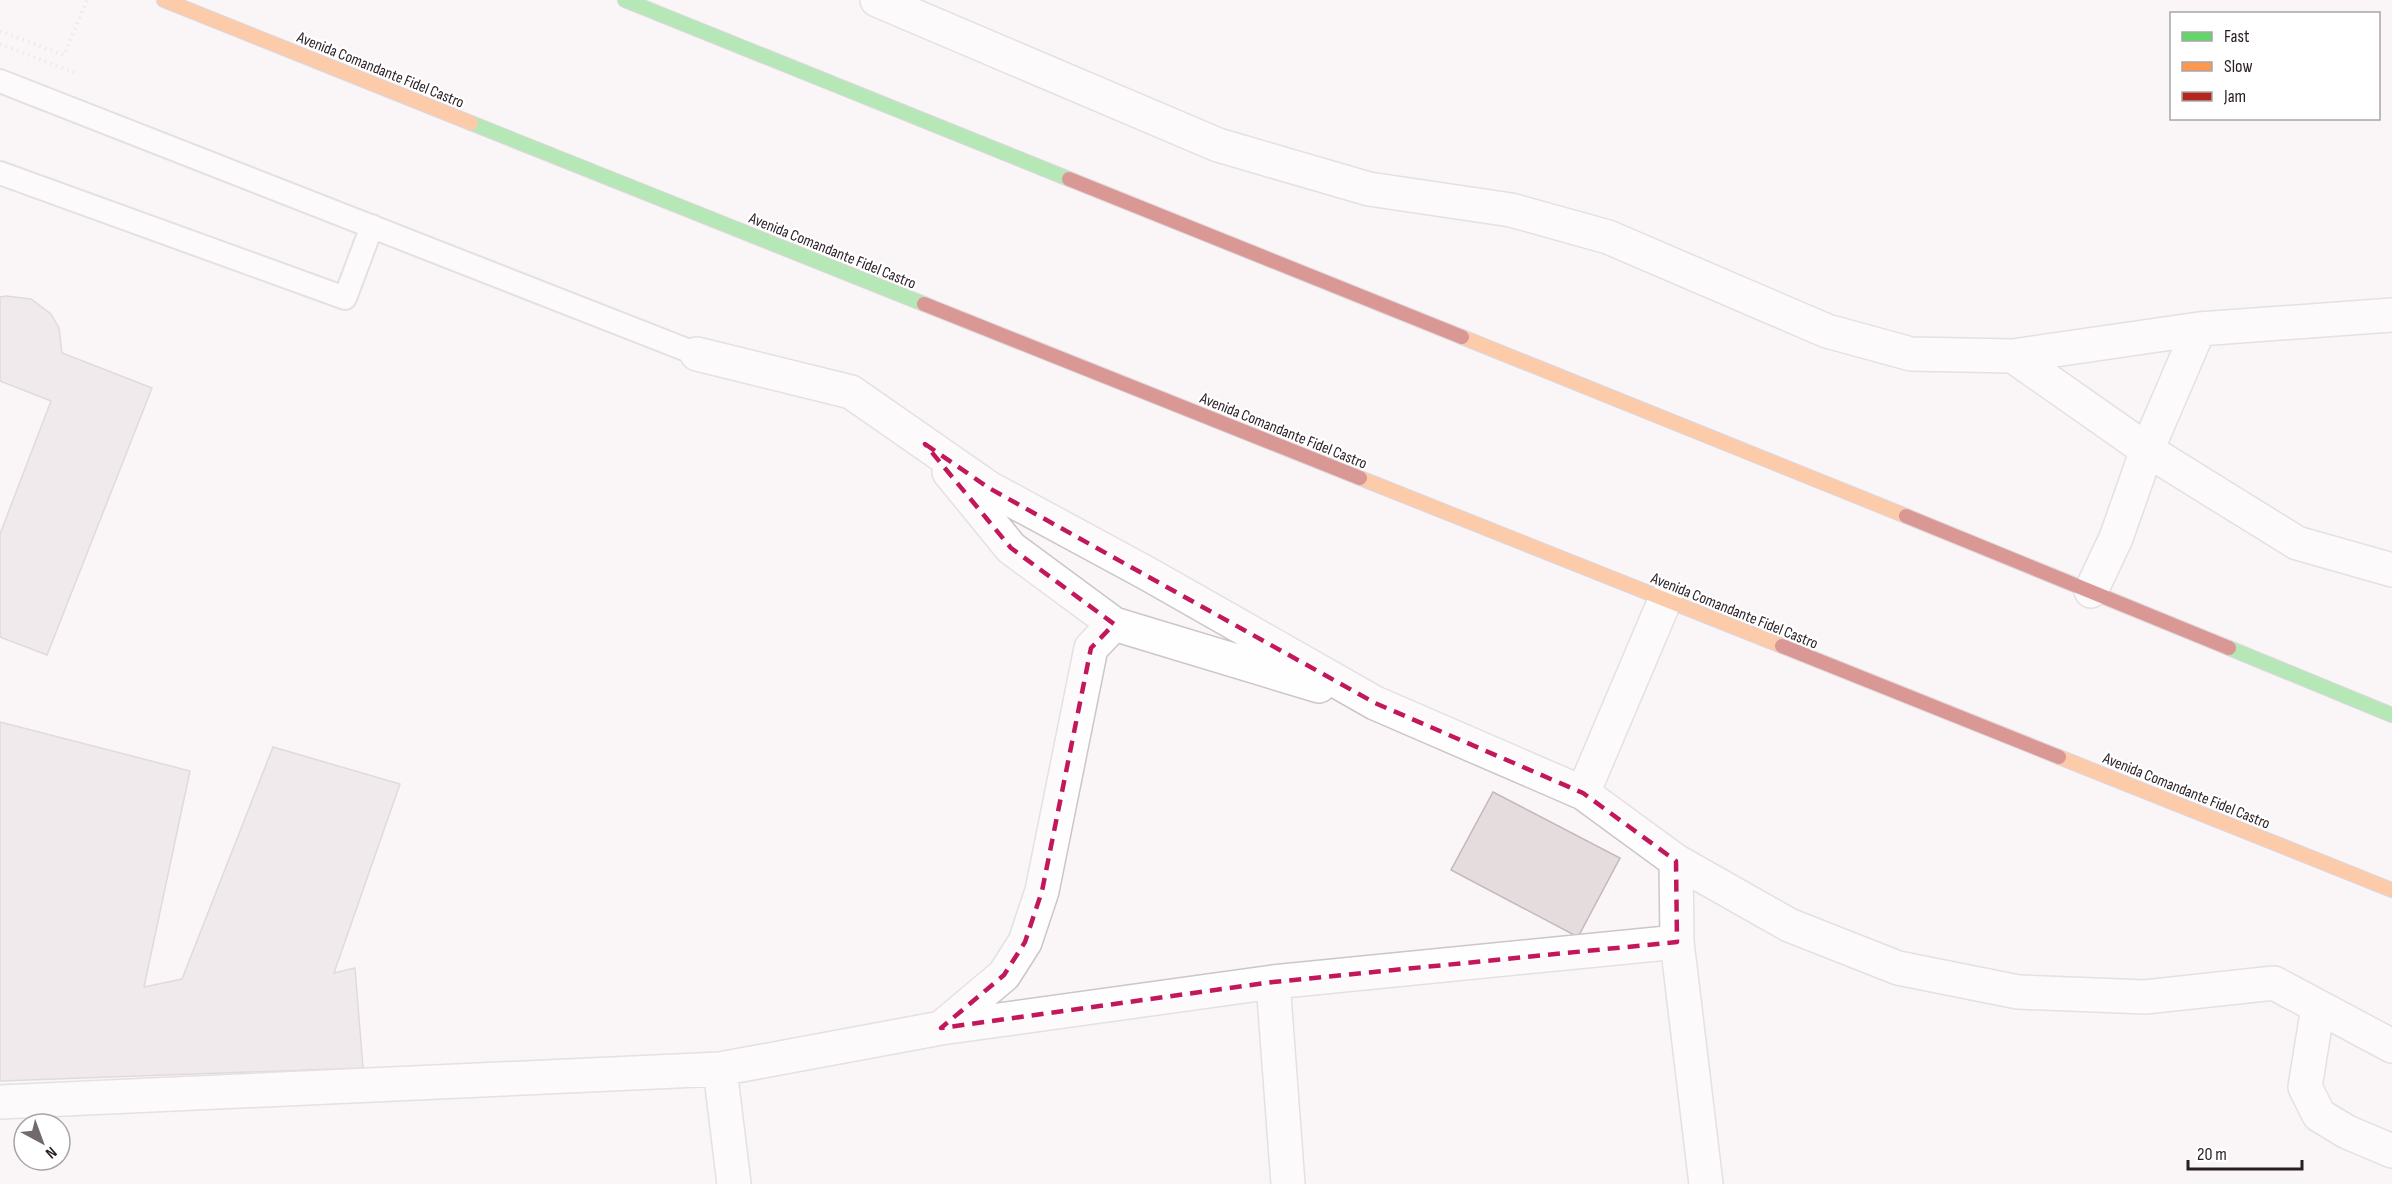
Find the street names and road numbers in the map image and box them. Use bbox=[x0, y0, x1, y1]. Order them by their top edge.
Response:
street label: Avenida Comandante Fidel Castro bbox=[293, 28, 467, 113]
street label: Avenida Comandante Fidel Castro bbox=[745, 209, 919, 294]
street label: Avenida Comandante Fidel Castro bbox=[1196, 389, 1370, 474]
street label: Avenida Comandante Fidel Castro bbox=[1647, 569, 1821, 654]
street label: Avenida Comandante Fidel Castro bbox=[2099, 749, 2273, 834]

